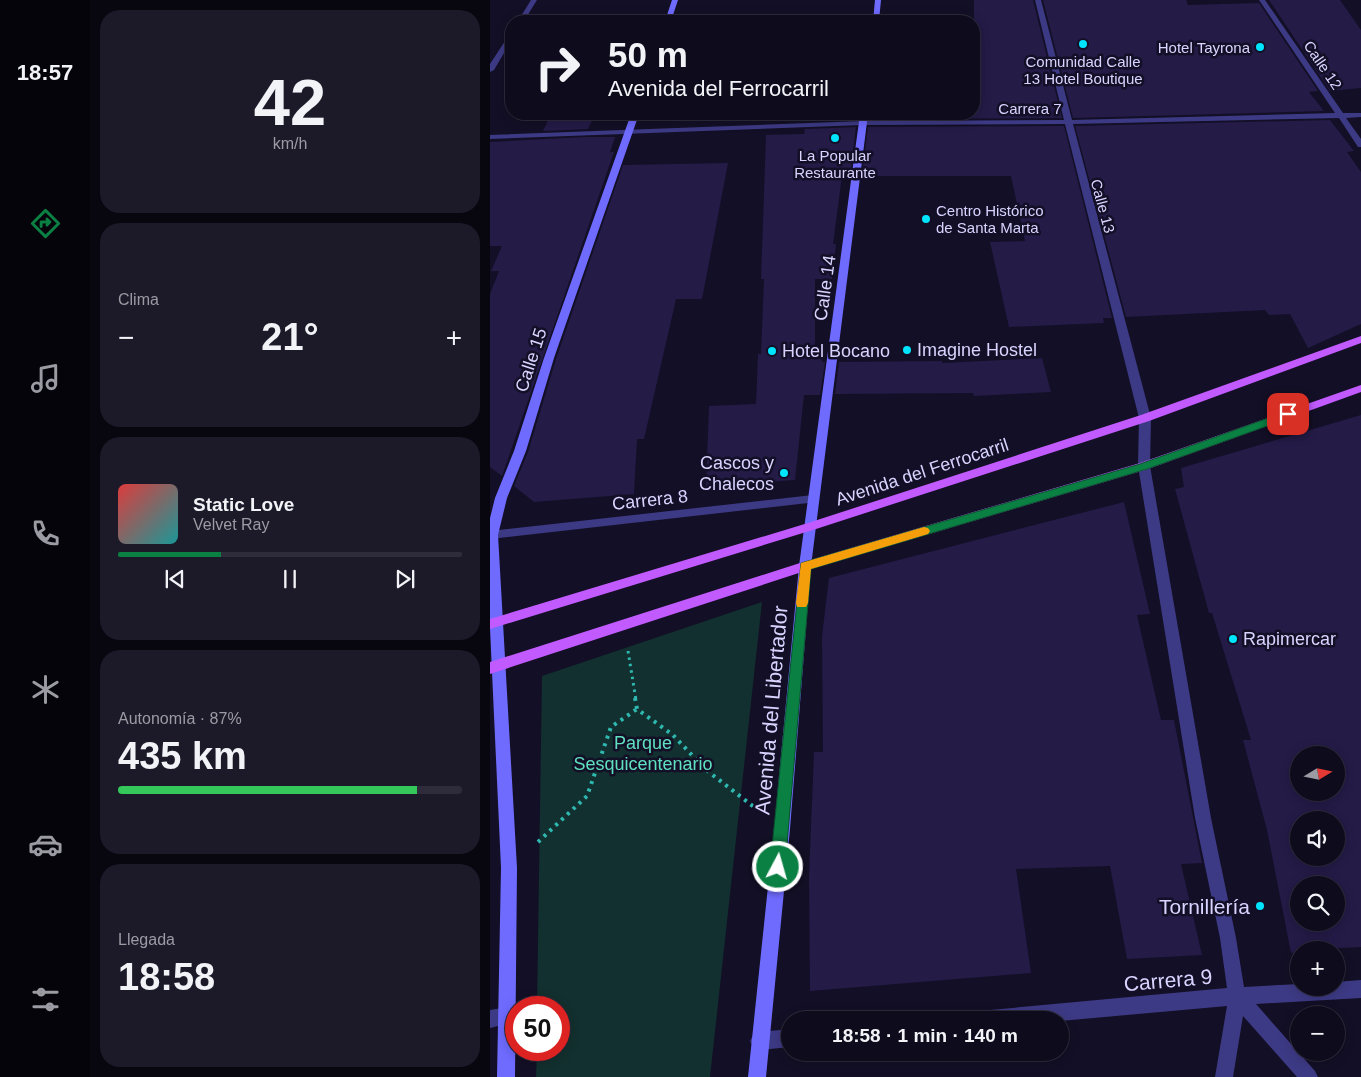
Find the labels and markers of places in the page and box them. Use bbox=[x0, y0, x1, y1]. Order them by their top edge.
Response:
marker: Comunidad Calle 13 Hotel Boutique bbox=[1077, 38, 1089, 50]
place label: Hotel Tayrona bbox=[1158, 39, 1251, 56]
marker: Hotel Tayrona bbox=[1254, 41, 1266, 53]
place label: Comunidad Calle 13 Hotel Boutique bbox=[1023, 53, 1143, 87]
marker: La Popular Restaurante bbox=[829, 132, 841, 144]
place label: La Popular Restaurante bbox=[794, 147, 876, 181]
place label: Centro Histórico de Santa Marta bbox=[936, 202, 1044, 236]
marker: Centro Histórico de Santa Marta bbox=[920, 213, 932, 225]
place label: Imagine Hostel bbox=[917, 340, 1037, 360]
place label: Hotel Bocano bbox=[782, 341, 890, 361]
marker: Imagine Hostel bbox=[901, 344, 913, 356]
marker: Hotel Bocano bbox=[766, 345, 778, 357]
pin bbox=[1267, 393, 1309, 435]
place label: Cascos y Chalecos bbox=[699, 453, 774, 494]
marker: Cascos y Chalecos bbox=[778, 467, 790, 479]
place label: Rapimercar bbox=[1243, 629, 1336, 649]
marker: Rapimercar bbox=[1227, 633, 1239, 645]
place label: Tornillería bbox=[1159, 895, 1250, 918]
marker: Tornillería bbox=[1254, 900, 1266, 912]

